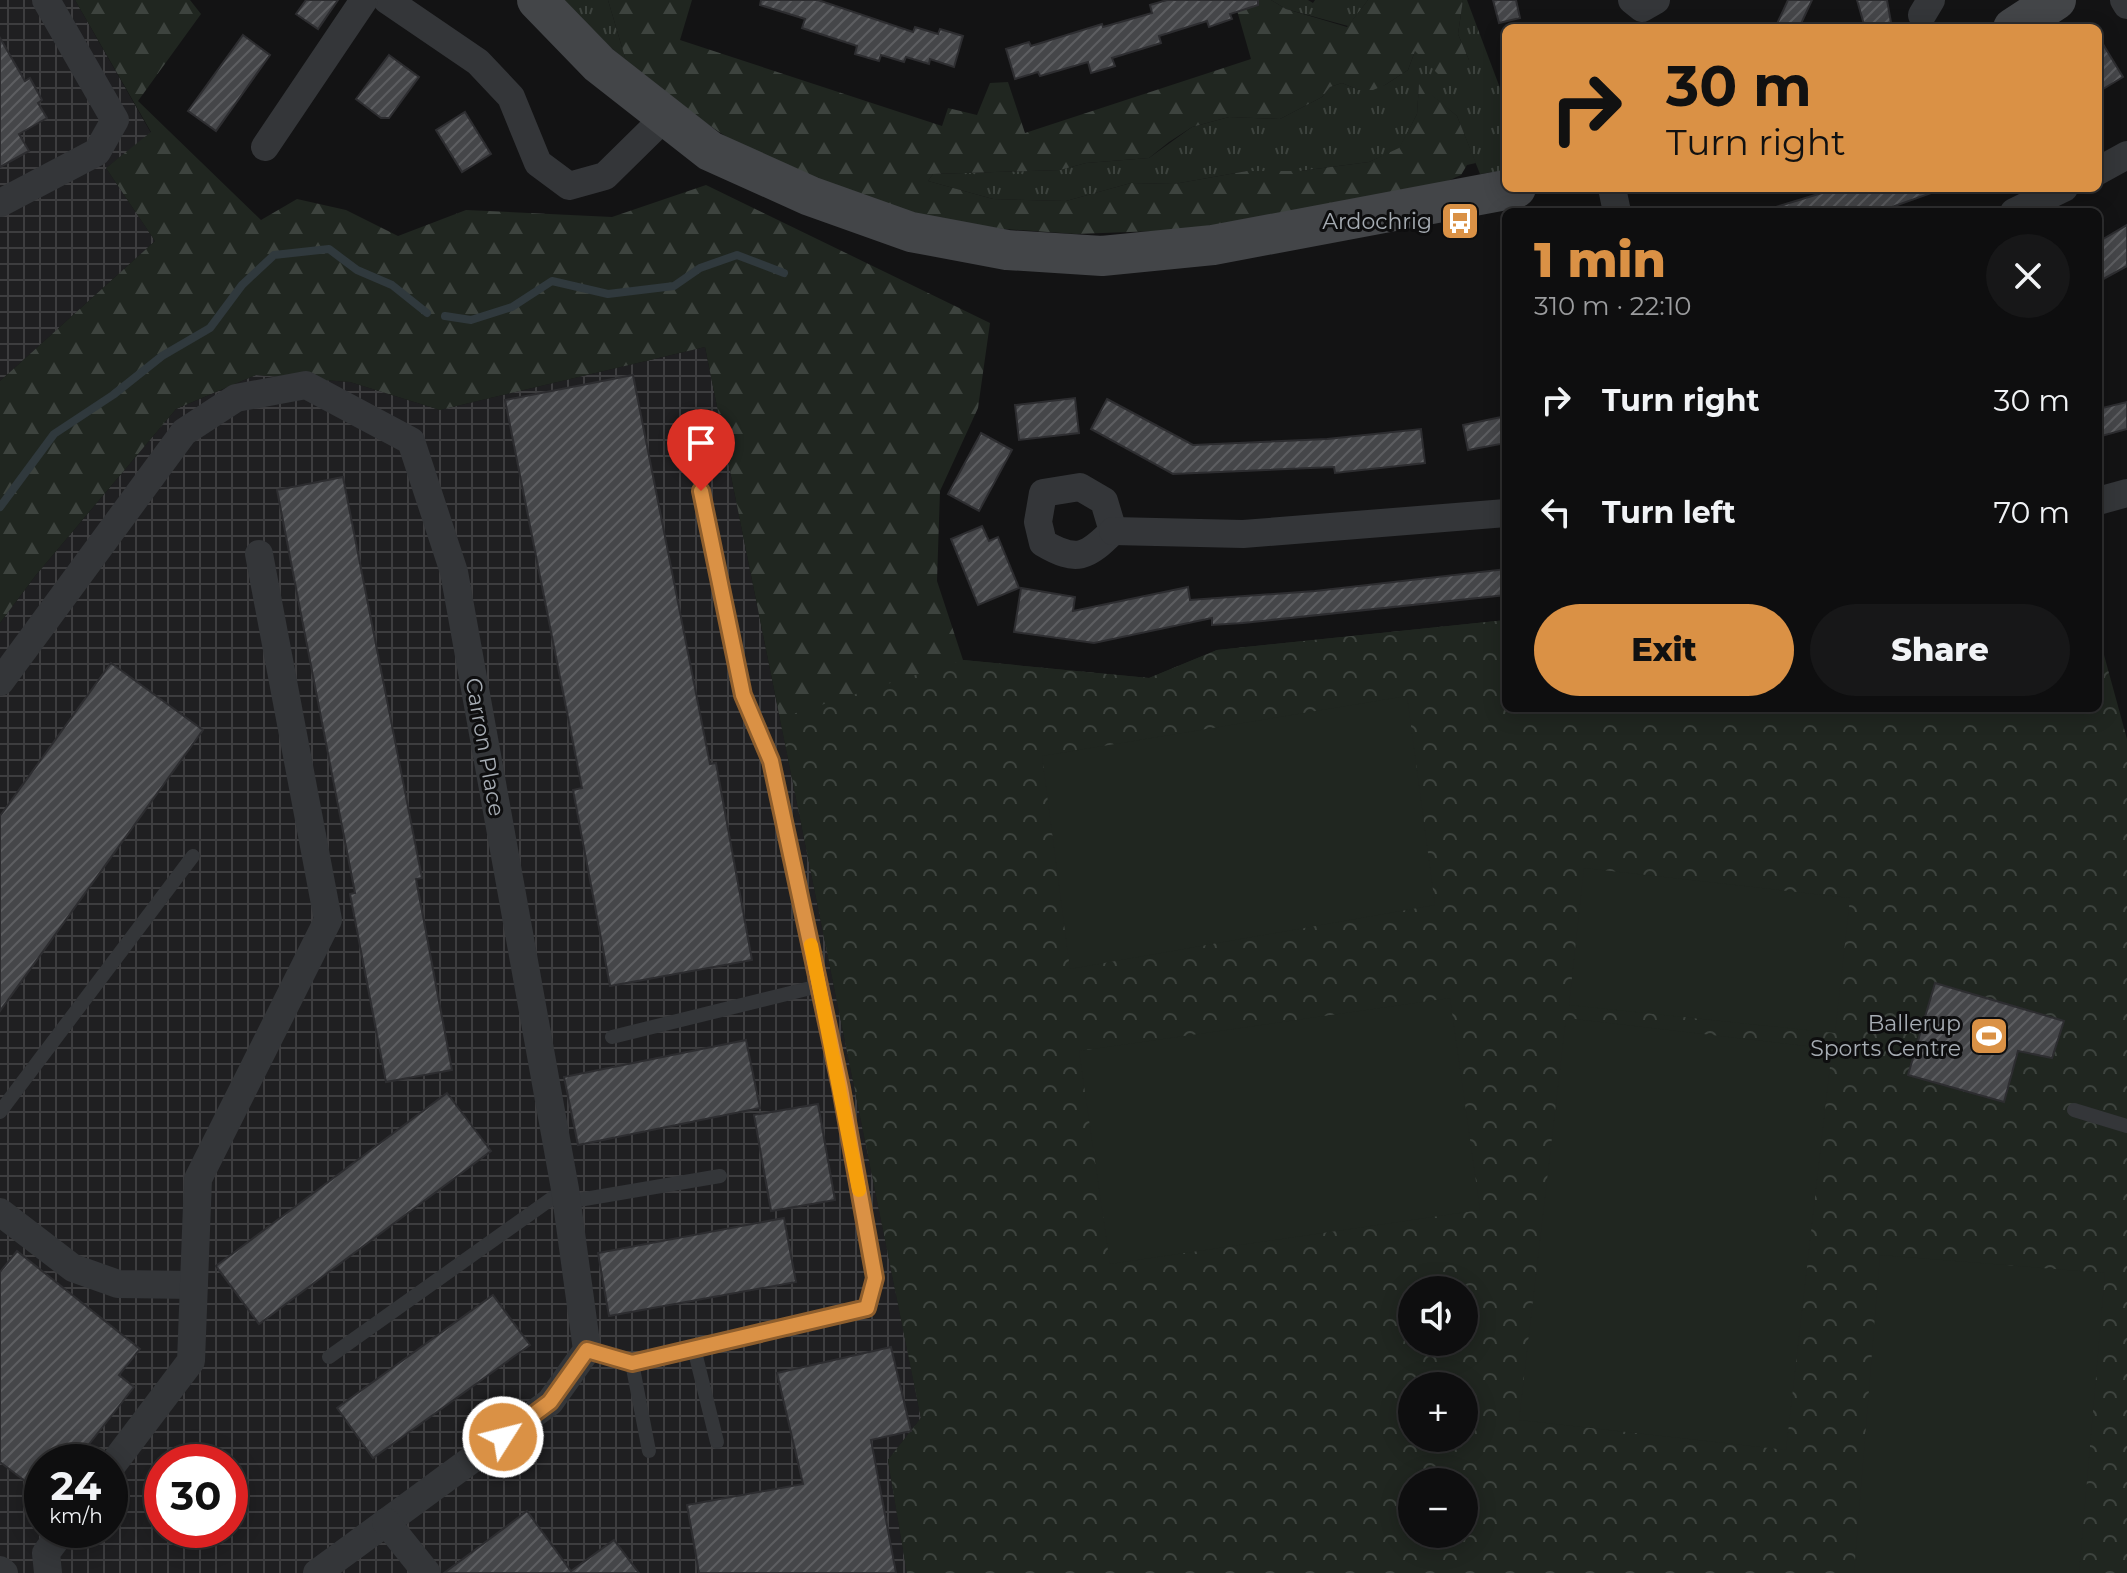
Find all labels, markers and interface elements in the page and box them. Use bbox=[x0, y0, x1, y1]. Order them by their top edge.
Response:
text: 30 m bbox=[1666, 52, 1812, 120]
icon: right bbox=[1534, 56, 1638, 160]
text: Turn right bbox=[1666, 120, 1846, 164]
bus stop icon: Ardochrig bbox=[1439, 200, 1481, 242]
place label: Ardochrig bbox=[1322, 208, 1432, 235]
text: 1 min bbox=[1534, 231, 1666, 289]
button: close bbox=[1986, 234, 2070, 318]
text: 310 m · 22:10 bbox=[1534, 290, 1691, 322]
icon: right bbox=[1534, 378, 1578, 422]
text: Turn right bbox=[1602, 382, 1759, 419]
text: 30 m bbox=[1994, 382, 2070, 419]
pin bbox=[667, 409, 735, 491]
icon: arrive bbox=[679, 421, 723, 465]
icon: left bbox=[1534, 490, 1578, 534]
text: Turn left bbox=[1602, 494, 1735, 531]
text: 70 m bbox=[1993, 494, 2070, 531]
button: Exit bbox=[1534, 604, 1794, 696]
button: Share bbox=[1810, 604, 2070, 696]
street label: Carron Place bbox=[460, 676, 510, 818]
place label: Ballerup Sports Centre bbox=[1810, 1010, 1961, 1062]
sports icon: Ballerup Sports Centre bbox=[1968, 1015, 2010, 1057]
map controls bbox=[1398, 1276, 1478, 1548]
button: sound bbox=[1398, 1276, 1478, 1356]
button: + bbox=[1398, 1372, 1478, 1452]
position arrow bbox=[461, 1395, 545, 1479]
speed limit sign: 30 bbox=[144, 1444, 248, 1548]
text: 24 bbox=[51, 1461, 101, 1510]
button: − bbox=[1398, 1468, 1478, 1548]
text: km/h bbox=[49, 1504, 103, 1528]

